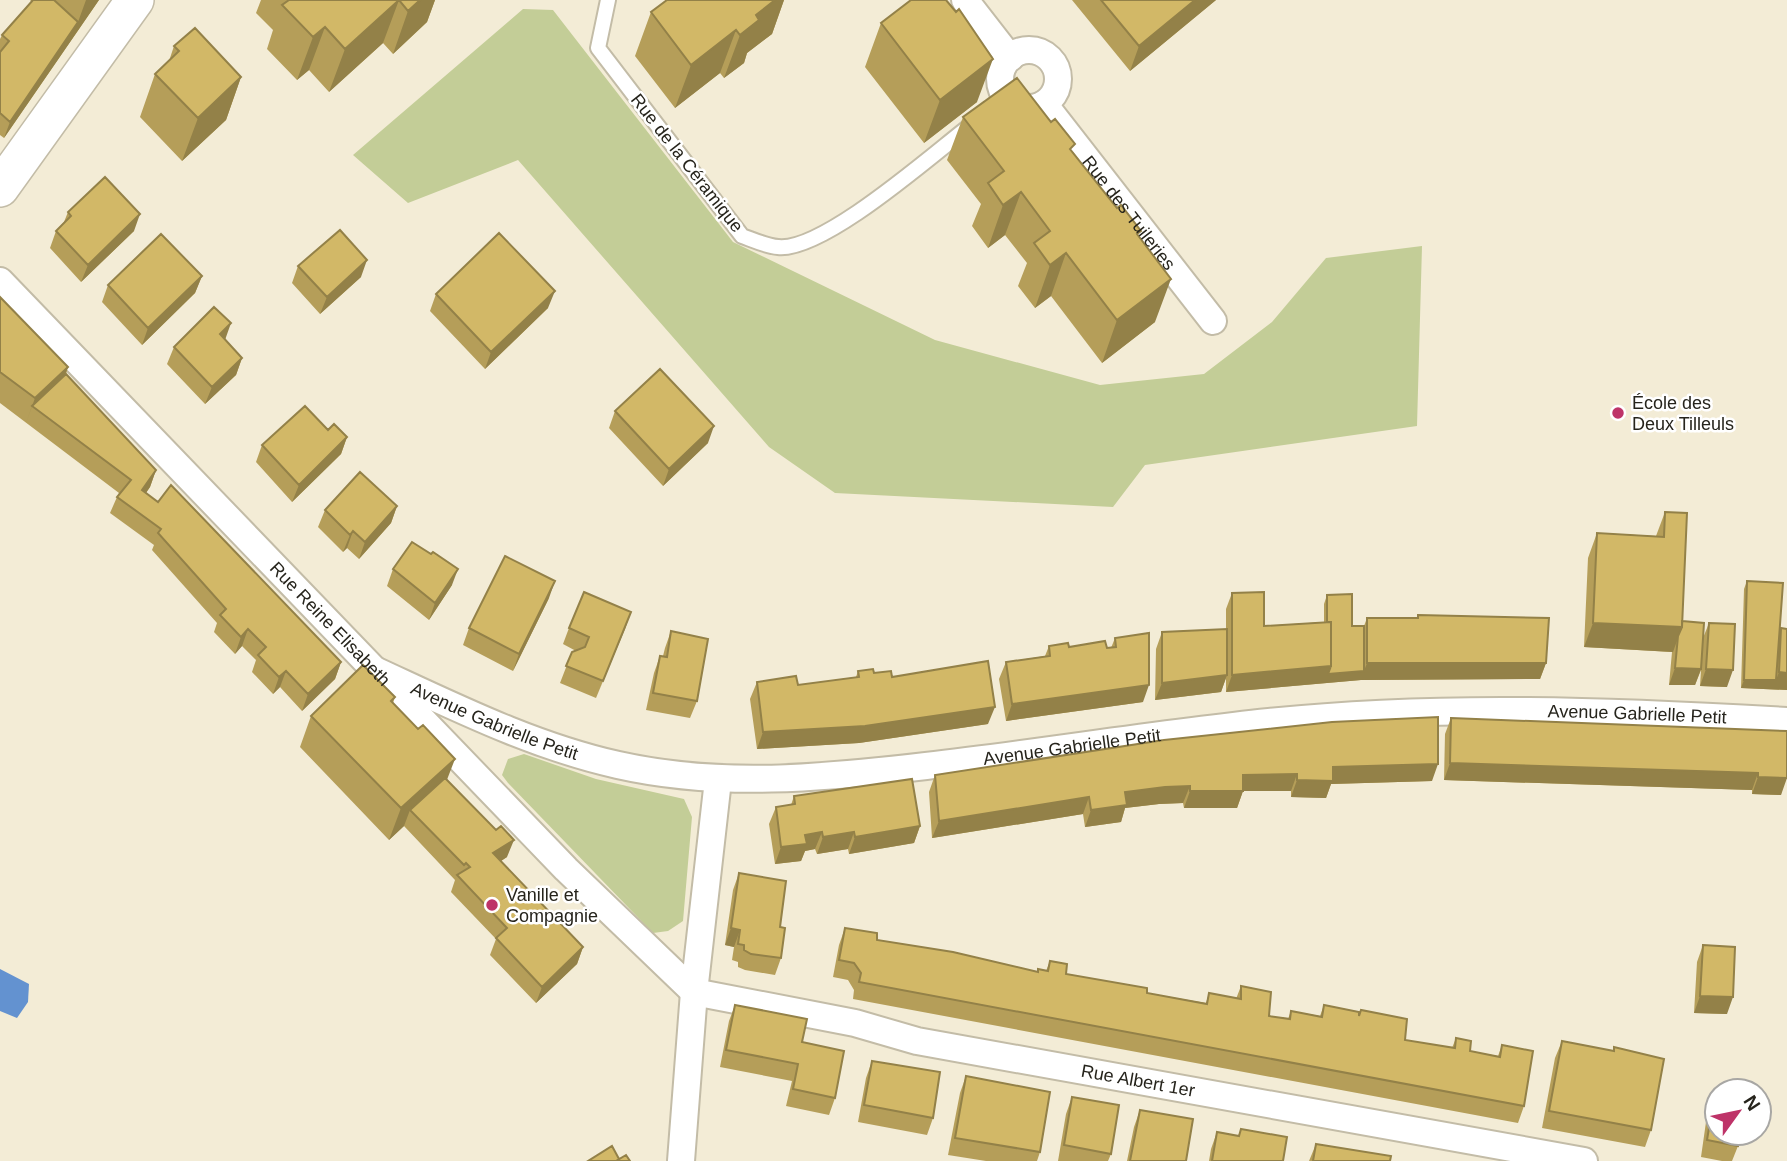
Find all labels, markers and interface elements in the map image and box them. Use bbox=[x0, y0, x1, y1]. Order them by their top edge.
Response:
street label: Rue de la Céramique bbox=[627, 90, 747, 236]
street label: Rue des Tuileries bbox=[1078, 152, 1179, 274]
place label: École des Deux Tilleuls bbox=[1632, 393, 1734, 434]
marker: École des Deux Tilleuls bbox=[1610, 405, 1626, 421]
street label: Rue Reine Elisabeth bbox=[266, 558, 394, 690]
street label: Avenue Gabrielle Petit bbox=[408, 678, 581, 764]
street label: Avenue Gabrielle Petit bbox=[1547, 701, 1727, 728]
street label: Avenue Gabrielle Petit bbox=[982, 725, 1162, 769]
place label: Vanille et Compagnie bbox=[506, 885, 598, 926]
marker: Vanille et Compagnie bbox=[484, 897, 500, 913]
street label: Rue Albert 1er bbox=[1079, 1061, 1196, 1101]
north arrow bbox=[1703, 1077, 1773, 1147]
text: N bbox=[1739, 1092, 1764, 1114]

